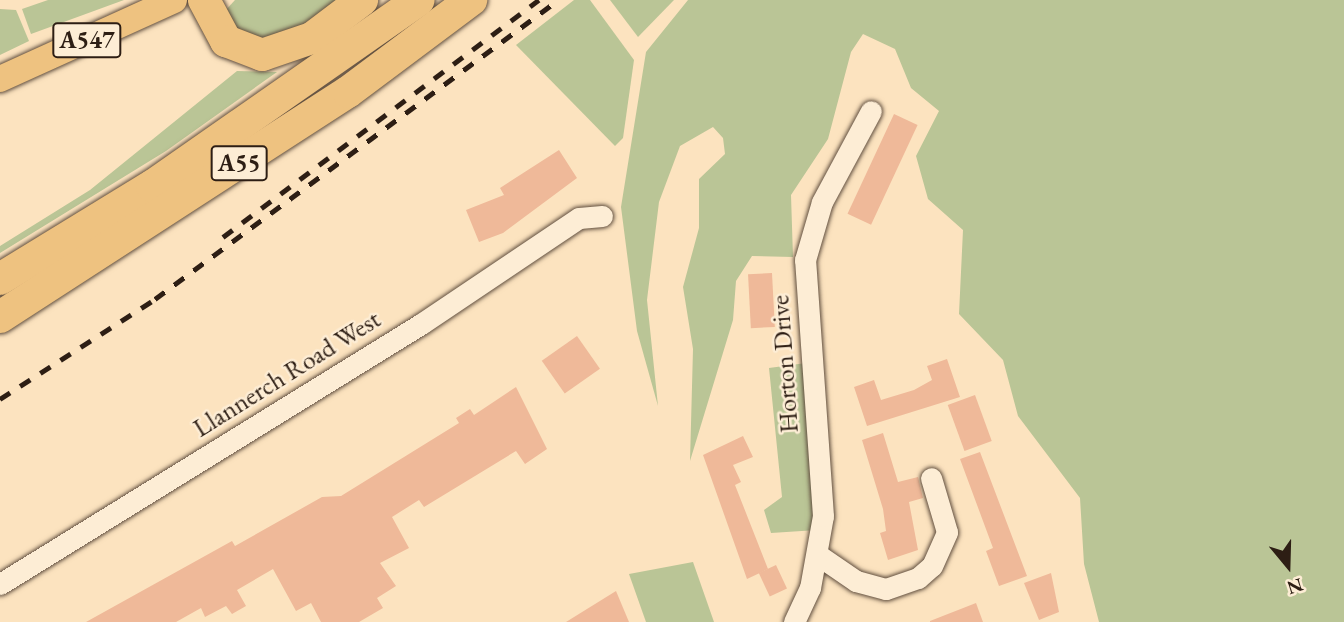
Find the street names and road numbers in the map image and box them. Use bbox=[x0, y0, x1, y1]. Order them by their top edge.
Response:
road number: A547 bbox=[52, 20, 122, 60]
road number: A55 bbox=[209, 142, 269, 183]
street label: Horton Drive bbox=[765, 294, 805, 434]
street label: Llannerch Road West bbox=[188, 304, 386, 444]

